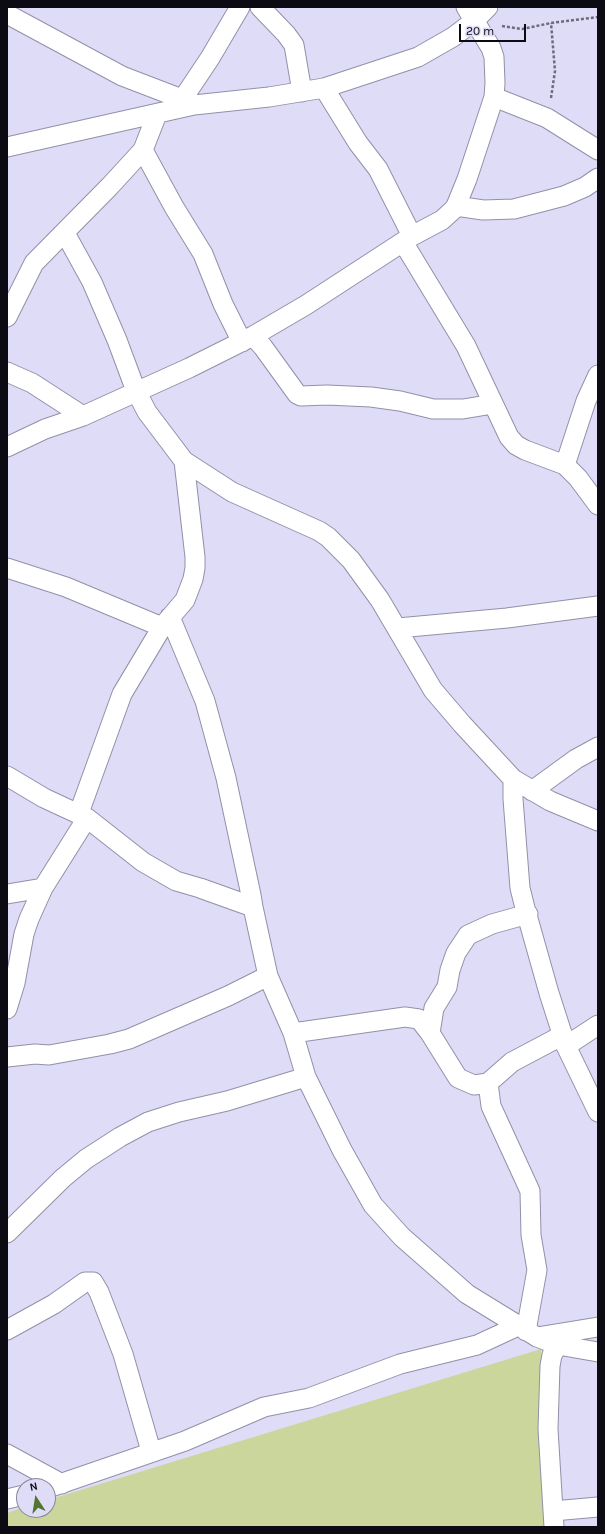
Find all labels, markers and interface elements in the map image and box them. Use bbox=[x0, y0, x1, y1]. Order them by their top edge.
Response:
scale bar bbox=[461, 16, 528, 42]
text: 20 m bbox=[466, 24, 494, 38]
north arrow bbox=[16, 1478, 56, 1518]
text: N bbox=[28, 1480, 39, 1494]

